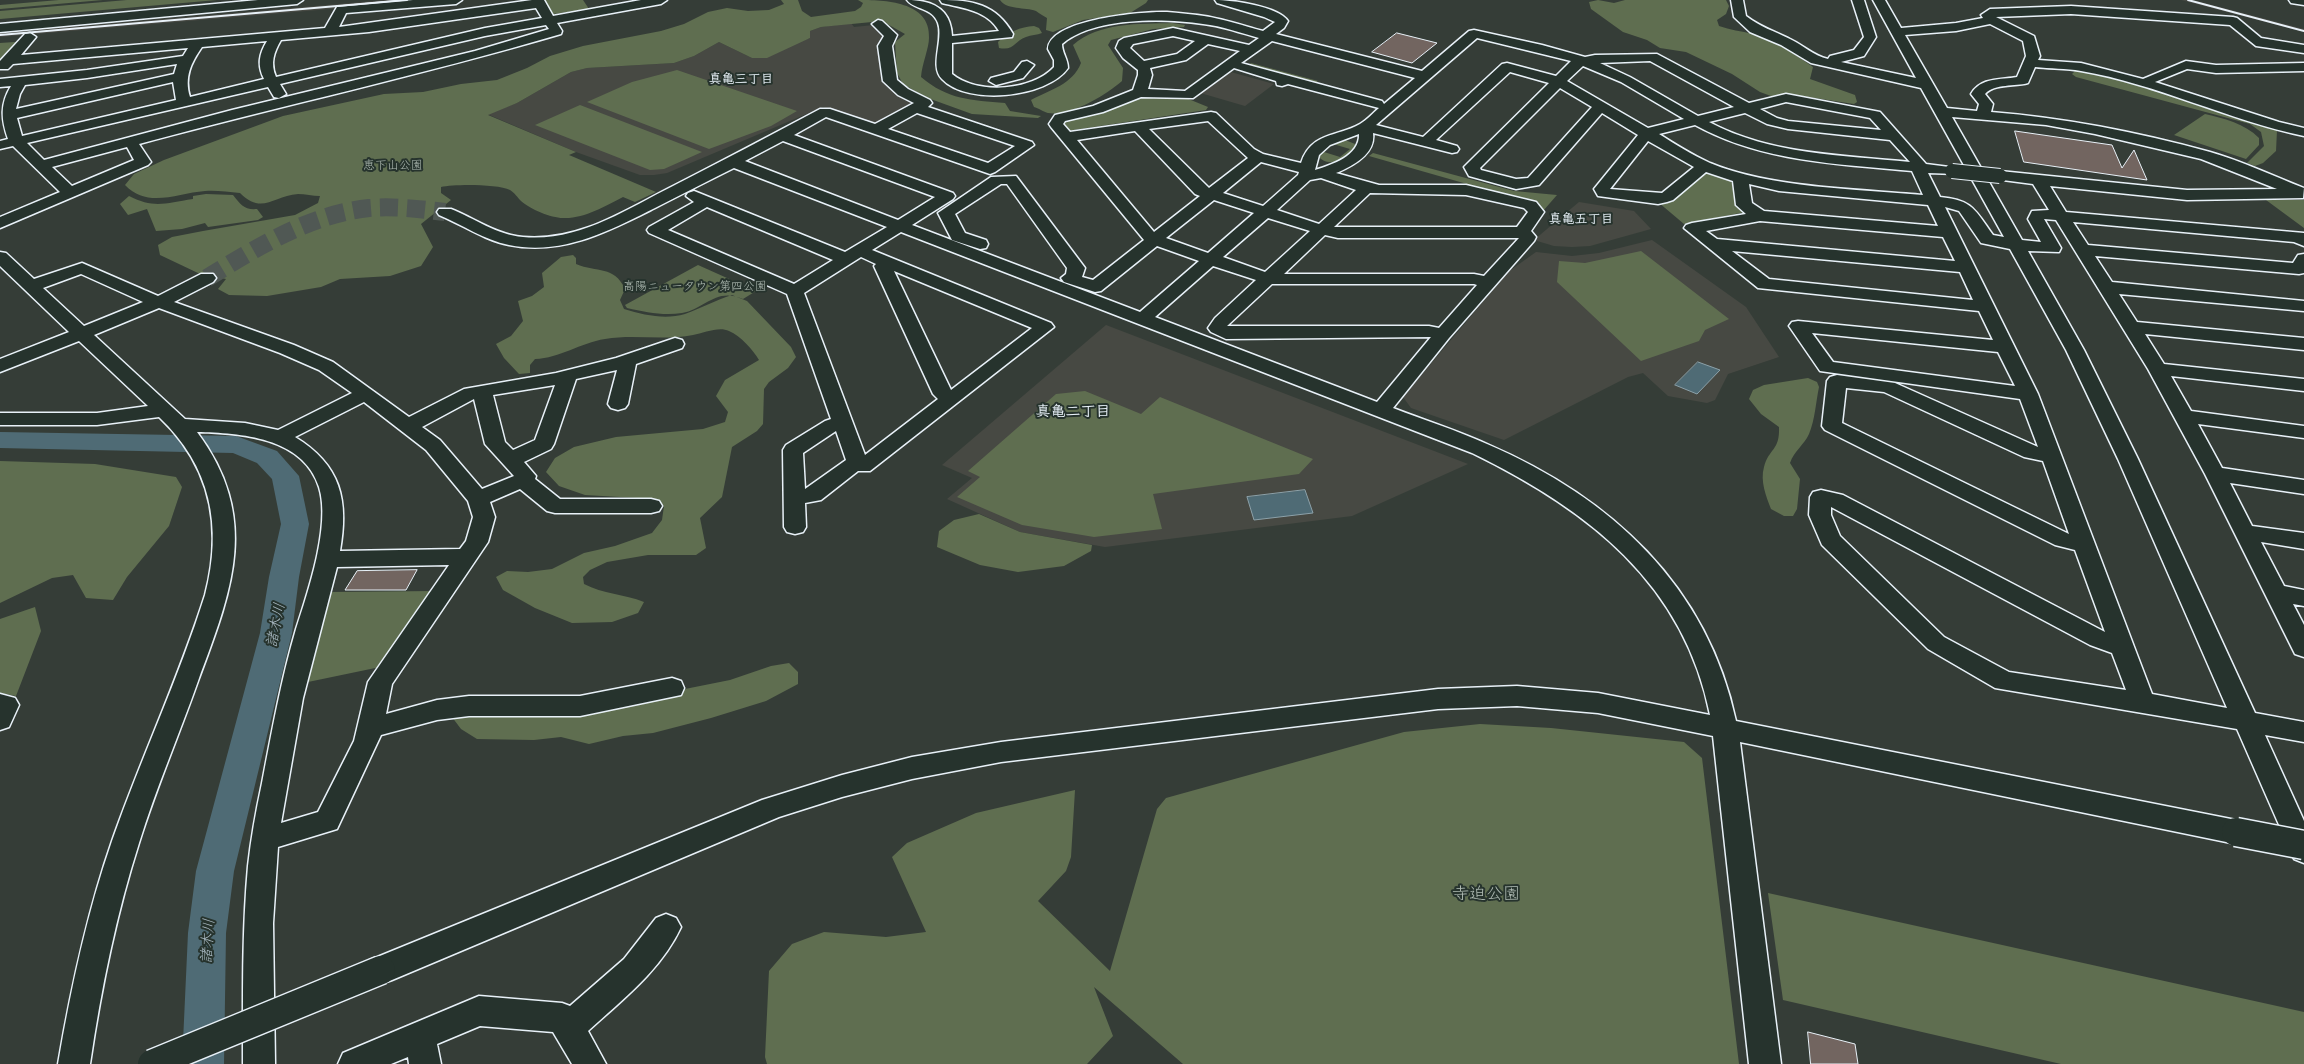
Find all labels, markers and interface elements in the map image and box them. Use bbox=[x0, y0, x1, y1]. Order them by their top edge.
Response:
district label: 真亀三丁目 bbox=[709, 71, 773, 87]
park label: 恵下山公園 bbox=[363, 159, 423, 173]
district label: 真亀五丁目 bbox=[1549, 211, 1613, 227]
park label: 高陽ニュータウン第四公園 bbox=[623, 280, 767, 294]
district label: 真亀二丁目 bbox=[1036, 403, 1110, 421]
water label: 諸木川 bbox=[263, 601, 289, 649]
park label: 寺迫公園 bbox=[1452, 884, 1520, 904]
water label: 諸木川 bbox=[197, 918, 219, 964]

